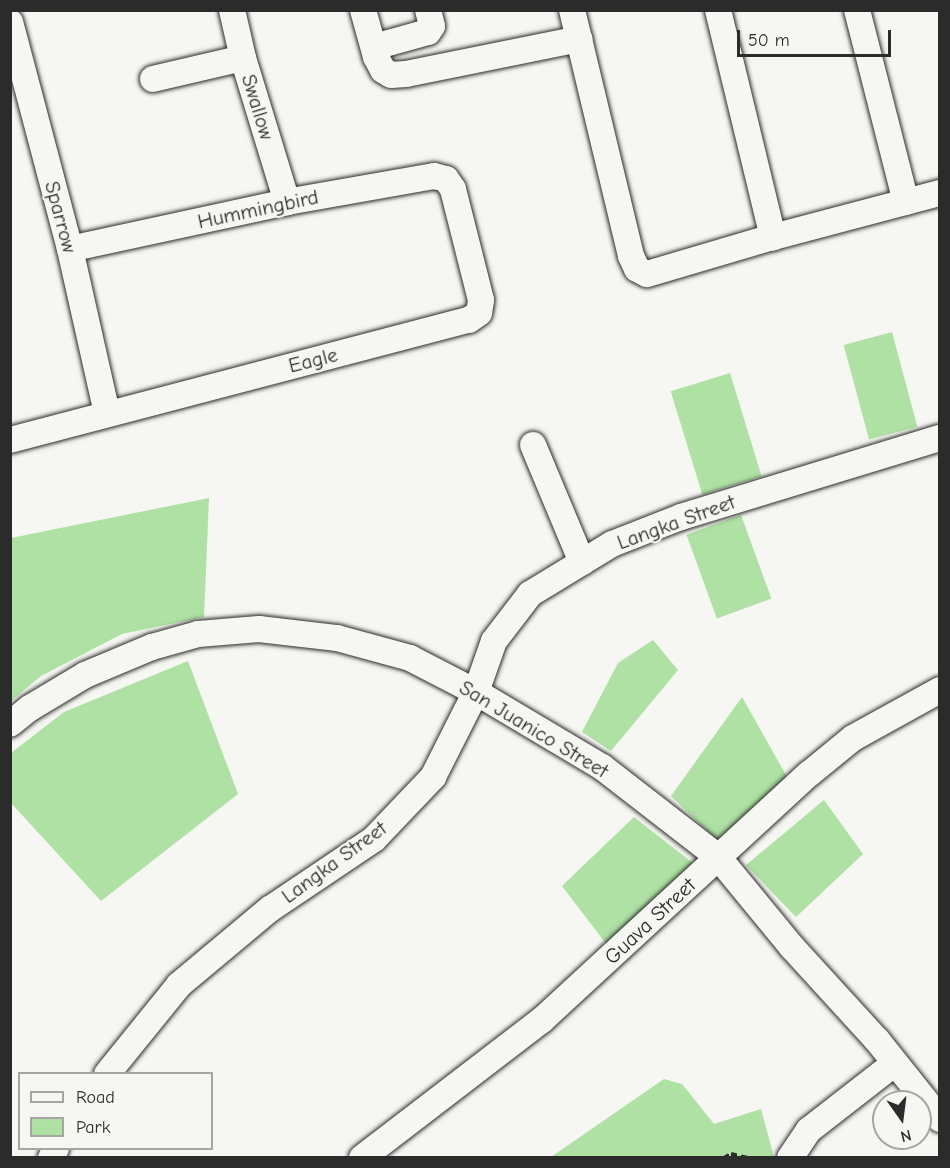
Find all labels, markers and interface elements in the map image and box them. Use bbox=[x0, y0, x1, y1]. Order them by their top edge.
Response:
scale bar bbox=[740, 18, 894, 56]
text: 50 m bbox=[748, 30, 790, 51]
street label: Swallow bbox=[236, 71, 280, 143]
street label: Sparrow bbox=[39, 178, 83, 256]
street label: Hummingbird bbox=[195, 184, 321, 234]
street label: Eagle bbox=[286, 342, 340, 378]
street label: Langka Street bbox=[613, 489, 739, 555]
street label: San Juanico Street bbox=[455, 675, 613, 783]
street label: Langka Street bbox=[276, 815, 392, 909]
street label: Guava Street bbox=[599, 872, 701, 970]
legend bbox=[18, 1072, 213, 1150]
text: Road bbox=[76, 1087, 115, 1108]
north arrow bbox=[872, 1090, 932, 1150]
text: Park bbox=[76, 1117, 110, 1138]
text: N bbox=[899, 1126, 913, 1146]

